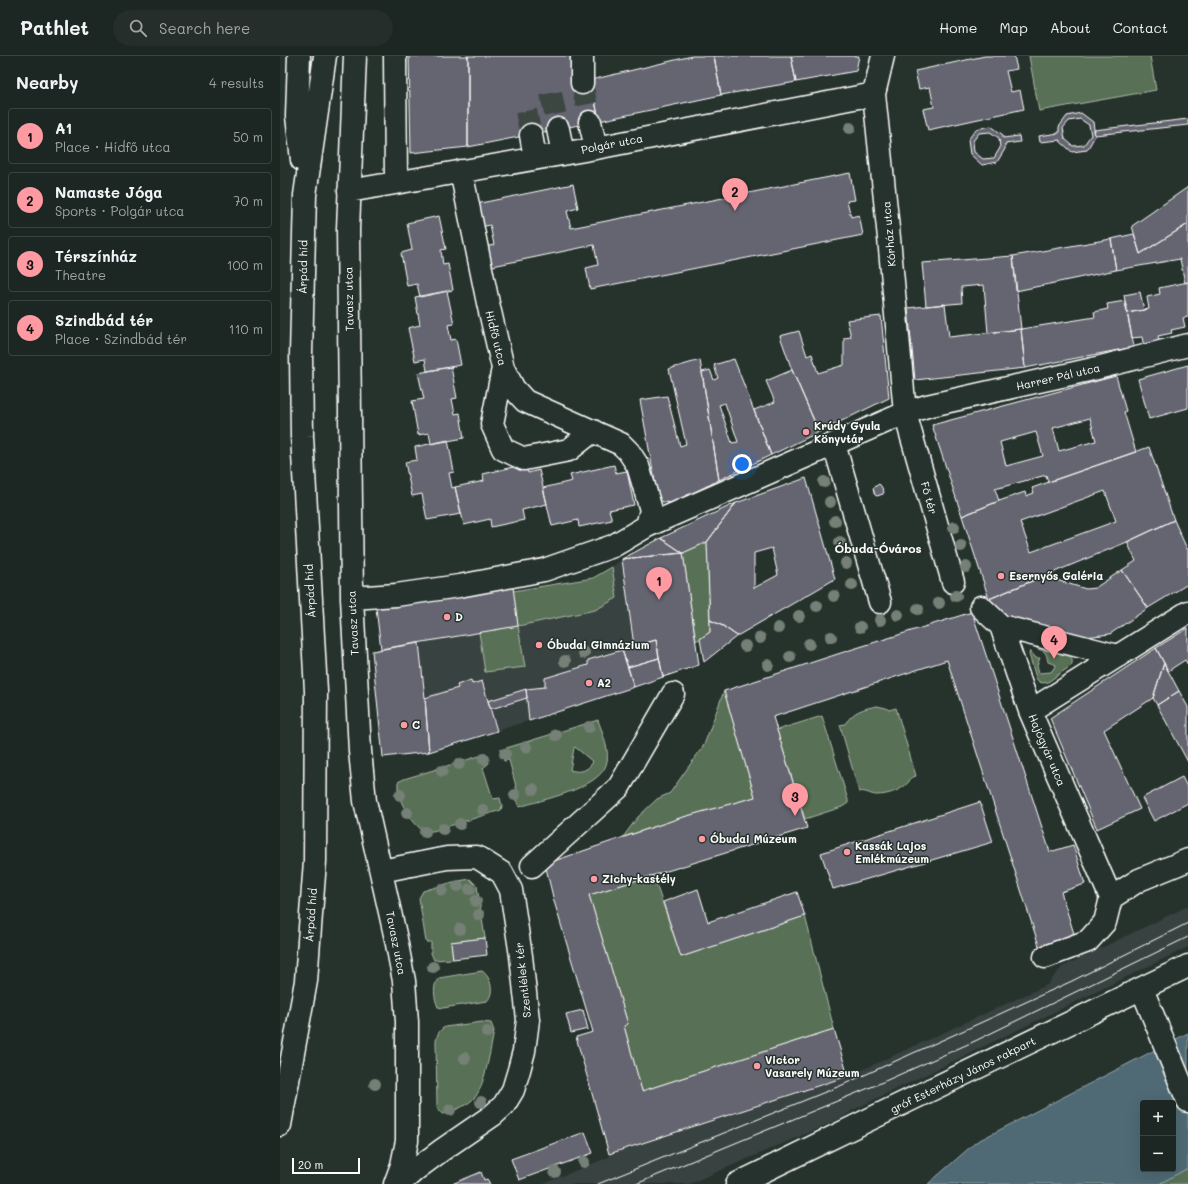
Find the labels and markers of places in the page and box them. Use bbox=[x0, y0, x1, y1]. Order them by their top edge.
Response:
pin: 2 bbox=[722, 178, 748, 211]
place label: Krúdy Gyula Könyvtár bbox=[814, 418, 881, 446]
marker: Krúdy Gyula Könyvtár bbox=[801, 427, 811, 437]
pin: 1 bbox=[646, 567, 672, 600]
place label: Esernyős Galéria bbox=[1009, 568, 1104, 583]
marker: Esernyős Galéria bbox=[996, 571, 1006, 581]
place label: D bbox=[455, 609, 463, 624]
marker: D bbox=[442, 612, 452, 622]
pin: 4 bbox=[1041, 626, 1067, 659]
place label: Óbudai Gimnázium bbox=[547, 637, 650, 652]
marker: Óbudai Gimnázium bbox=[534, 640, 544, 650]
place label: A2 bbox=[597, 675, 611, 690]
marker: A2 bbox=[584, 678, 594, 688]
place label: C bbox=[412, 717, 420, 732]
marker: C bbox=[399, 720, 409, 730]
pin: 3 bbox=[782, 783, 808, 816]
place label: Óbudai Múzeum bbox=[710, 831, 797, 846]
marker: Óbudai Múzeum bbox=[697, 834, 707, 844]
place label: Kassák Lajos Emlékmúzeum bbox=[855, 838, 929, 866]
marker: Kassák Lajos Emlékmúzeum bbox=[842, 847, 852, 857]
place label: Zichy-kastély bbox=[602, 871, 676, 886]
marker: Zichy-kastély bbox=[589, 874, 599, 884]
place label: Victor Vasarely Múzeum bbox=[765, 1052, 860, 1080]
marker: Victor Vasarely Múzeum bbox=[752, 1061, 762, 1071]

